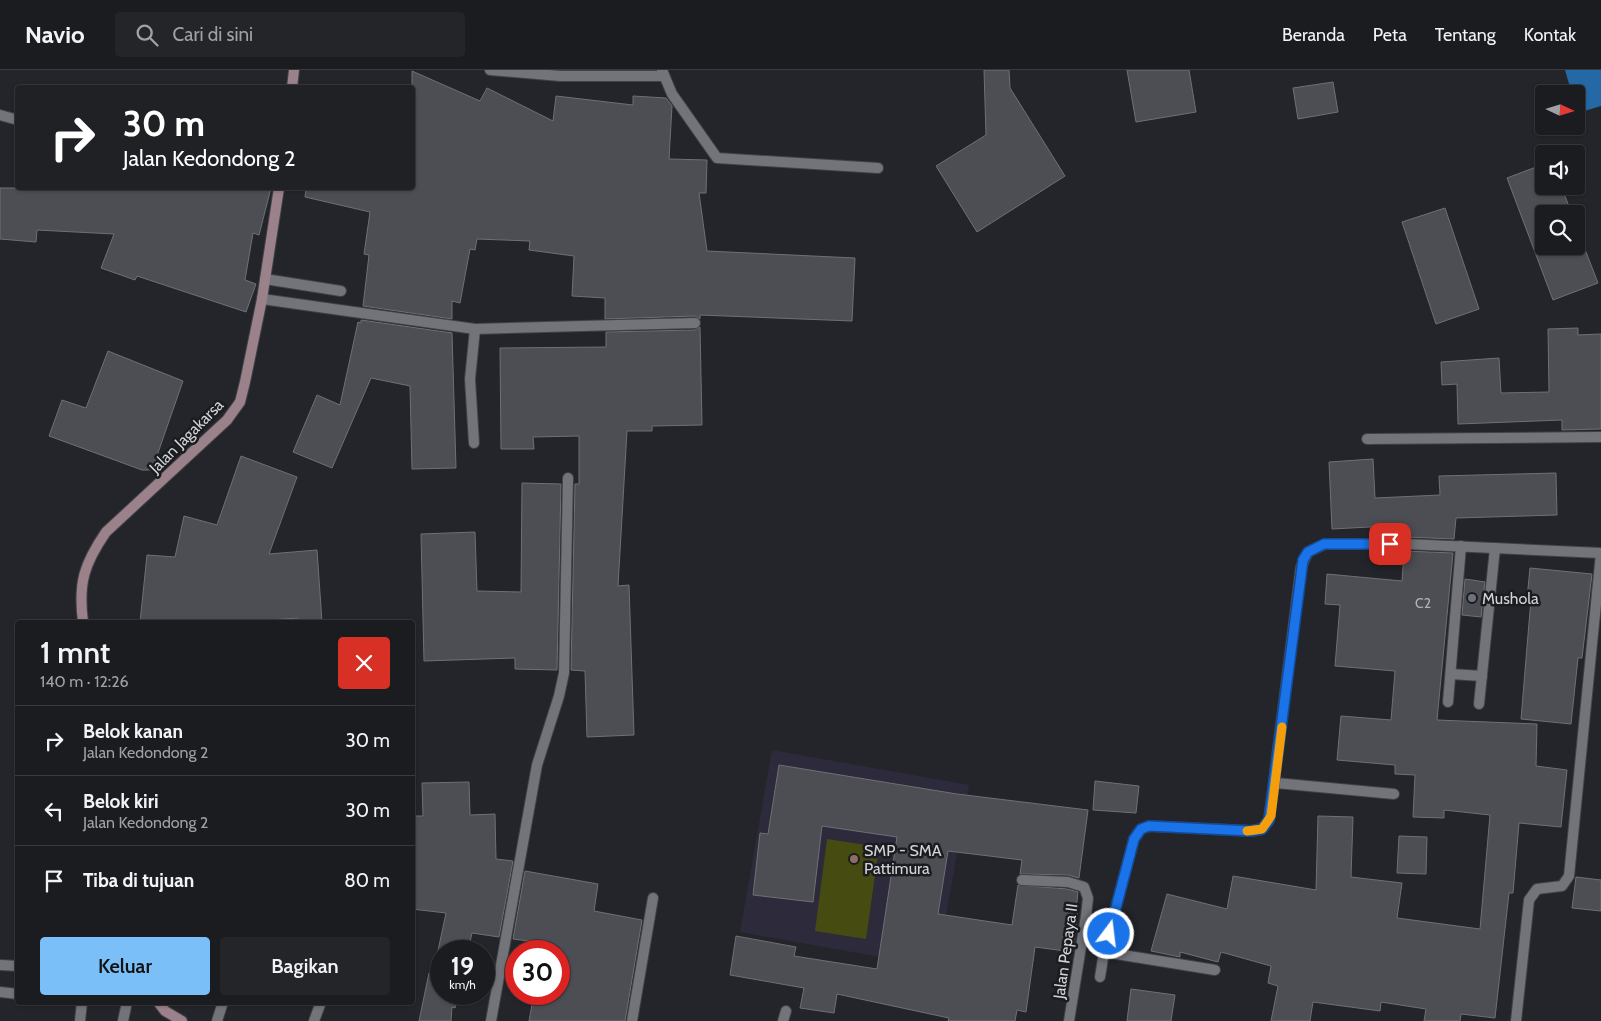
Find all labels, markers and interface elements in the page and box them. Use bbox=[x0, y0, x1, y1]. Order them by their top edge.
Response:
search box bbox=[115, 12, 465, 57]
text: Navio bbox=[25, 20, 85, 49]
icon: search bbox=[133, 21, 161, 49]
text: Cari di sini bbox=[173, 23, 253, 46]
text: Beranda bbox=[1282, 24, 1345, 46]
text: Peta bbox=[1373, 24, 1407, 46]
text: Tentang bbox=[1435, 24, 1496, 46]
text: Kontak bbox=[1524, 24, 1576, 46]
north arrow bbox=[1535, 85, 1585, 135]
map controls bbox=[1535, 85, 1585, 255]
text: 30 m bbox=[123, 102, 205, 145]
icon: right bbox=[40, 105, 105, 170]
text: Jalan Kedondong 2 bbox=[123, 145, 296, 172]
button: sound bbox=[1535, 145, 1585, 195]
button: search bbox=[1535, 205, 1585, 255]
street label: Jalan Jagakarsa bbox=[145, 395, 228, 478]
pin bbox=[1369, 523, 1411, 565]
icon: arrive bbox=[1376, 530, 1404, 558]
place label: Mushola bbox=[1482, 589, 1539, 608]
marker: Mushola bbox=[1466, 592, 1478, 604]
house number: C2 bbox=[1415, 594, 1431, 612]
text: 1 mnt bbox=[40, 634, 110, 671]
button: close bbox=[338, 637, 390, 689]
text: 140 m · 12:26 bbox=[40, 672, 129, 691]
text: Belok kanan bbox=[83, 720, 183, 743]
icon: right bbox=[40, 727, 68, 755]
text: 30 m bbox=[346, 729, 390, 752]
text: Jalan Kedondong 2 bbox=[83, 743, 209, 762]
text: Belok kiri bbox=[83, 790, 159, 813]
icon: left bbox=[40, 797, 68, 825]
text: 30 m bbox=[346, 799, 390, 822]
text: Jalan Kedondong 2 bbox=[83, 813, 209, 832]
place label: SMP - SMA Pattimura bbox=[864, 841, 942, 878]
marker: SMP - SMA Pattimura bbox=[848, 853, 860, 865]
icon: arrive bbox=[40, 867, 68, 895]
text: Tiba di tujuan bbox=[83, 869, 194, 892]
text: 80 m bbox=[344, 869, 390, 892]
street label: Jalan Pepaya II bbox=[1049, 902, 1082, 1001]
position arrow bbox=[1082, 907, 1134, 959]
button: Keluar bbox=[40, 937, 210, 995]
button: Bagikan bbox=[220, 937, 390, 995]
speed limit sign: 30 bbox=[505, 940, 570, 1005]
text: 19 bbox=[451, 951, 474, 981]
text: km/h bbox=[449, 977, 476, 992]

